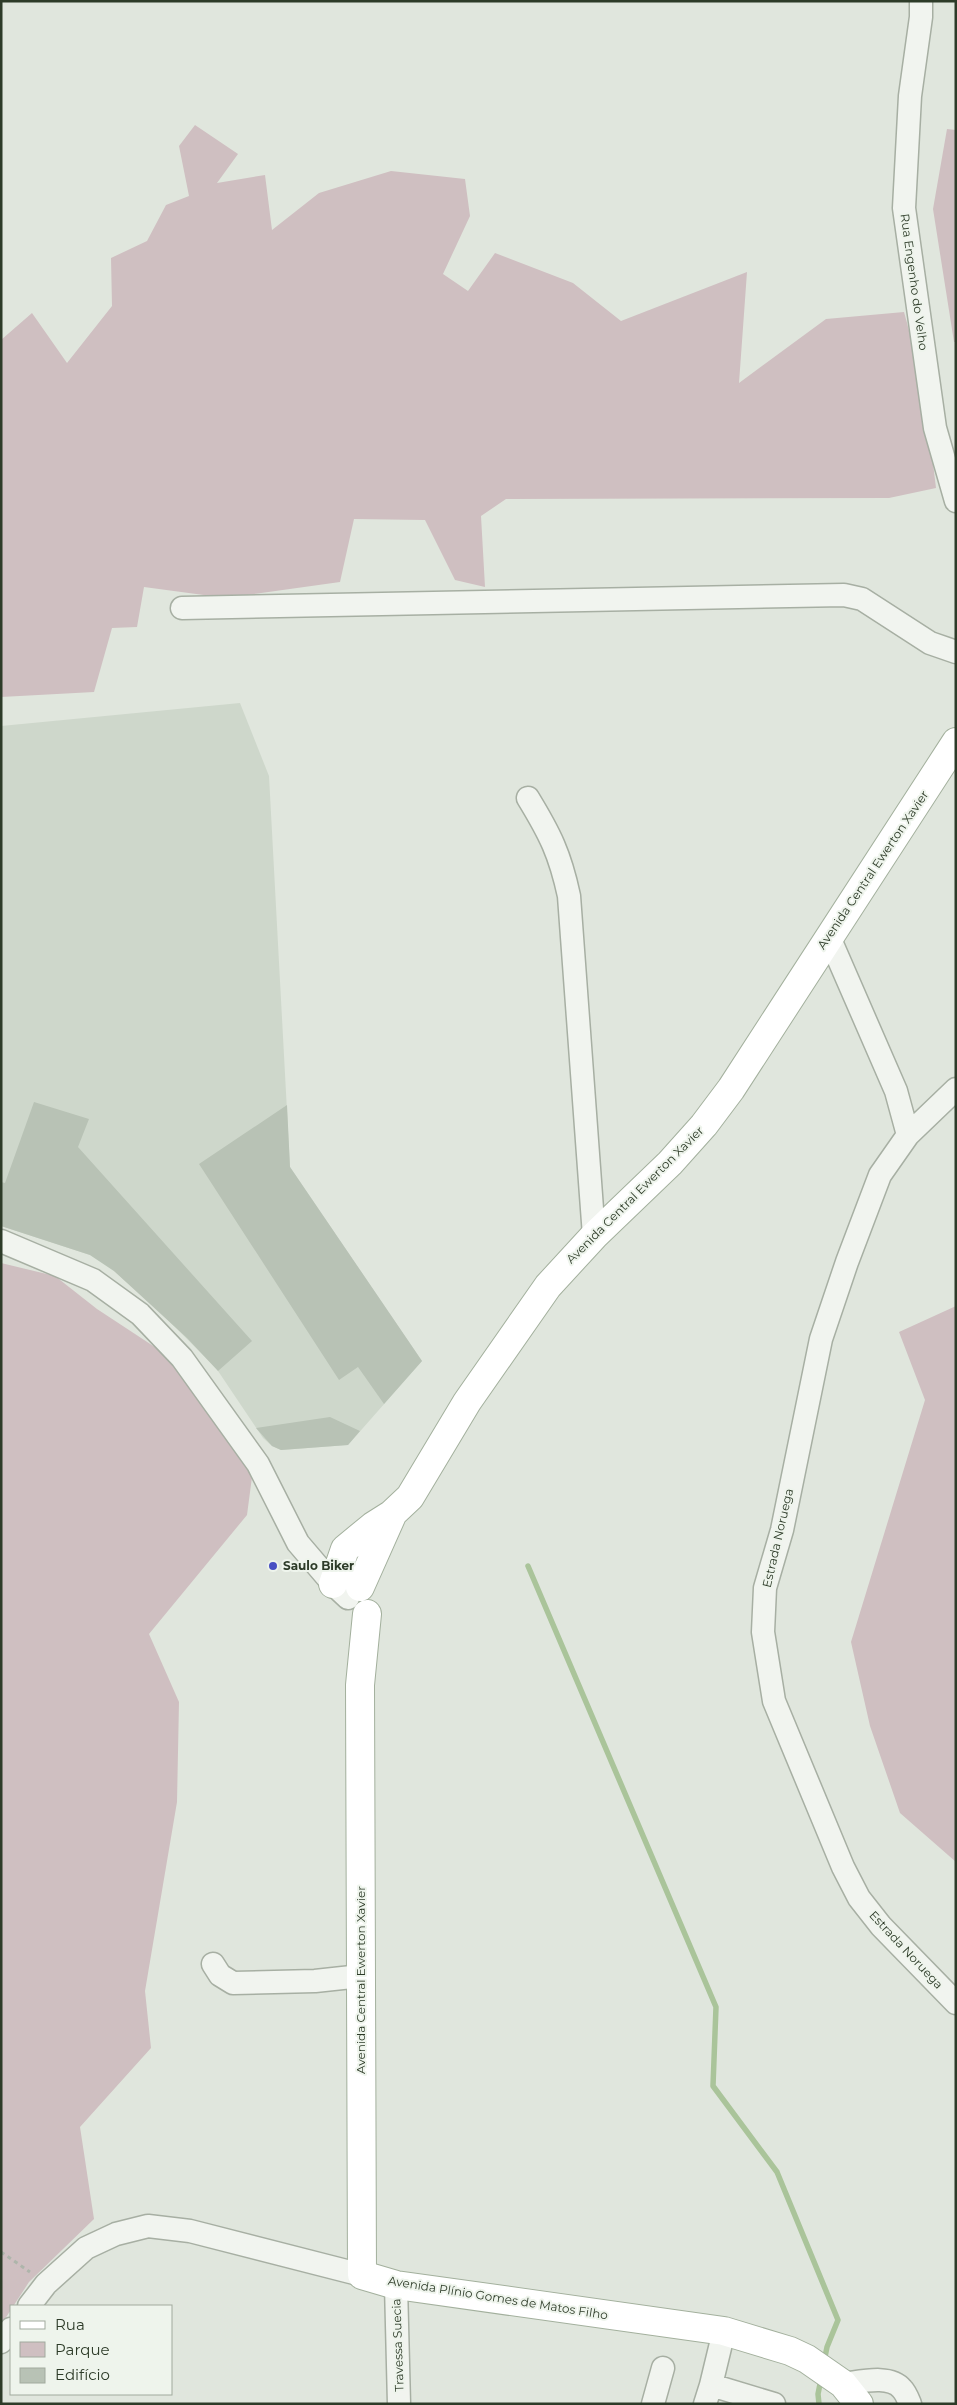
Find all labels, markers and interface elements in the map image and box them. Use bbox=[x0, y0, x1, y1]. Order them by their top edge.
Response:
street label: Rua Engenho do Velho bbox=[897, 213, 932, 351]
street label: Avenida Central Ewerton Xavier bbox=[814, 787, 932, 952]
street label: Avenida Central Ewerton Xavier bbox=[563, 1123, 707, 1266]
street label: Estrada Noruega bbox=[759, 1487, 796, 1589]
place label: Saulo Biker bbox=[283, 1558, 354, 1573]
marker: Saulo Biker bbox=[267, 1560, 279, 1572]
street label: Avenida Central Ewerton Xavier bbox=[353, 1886, 368, 2074]
street label: Estrada Noruega bbox=[866, 1908, 946, 1992]
street label: Avenida Plínio Gomes de Matos Filho bbox=[387, 2273, 609, 2322]
street label: Travessa Suecia bbox=[388, 2298, 407, 2392]
legend bbox=[10, 2305, 172, 2395]
text: Rua bbox=[55, 2315, 85, 2334]
text: Parque bbox=[55, 2340, 110, 2359]
text: Edifício bbox=[55, 2365, 110, 2384]

